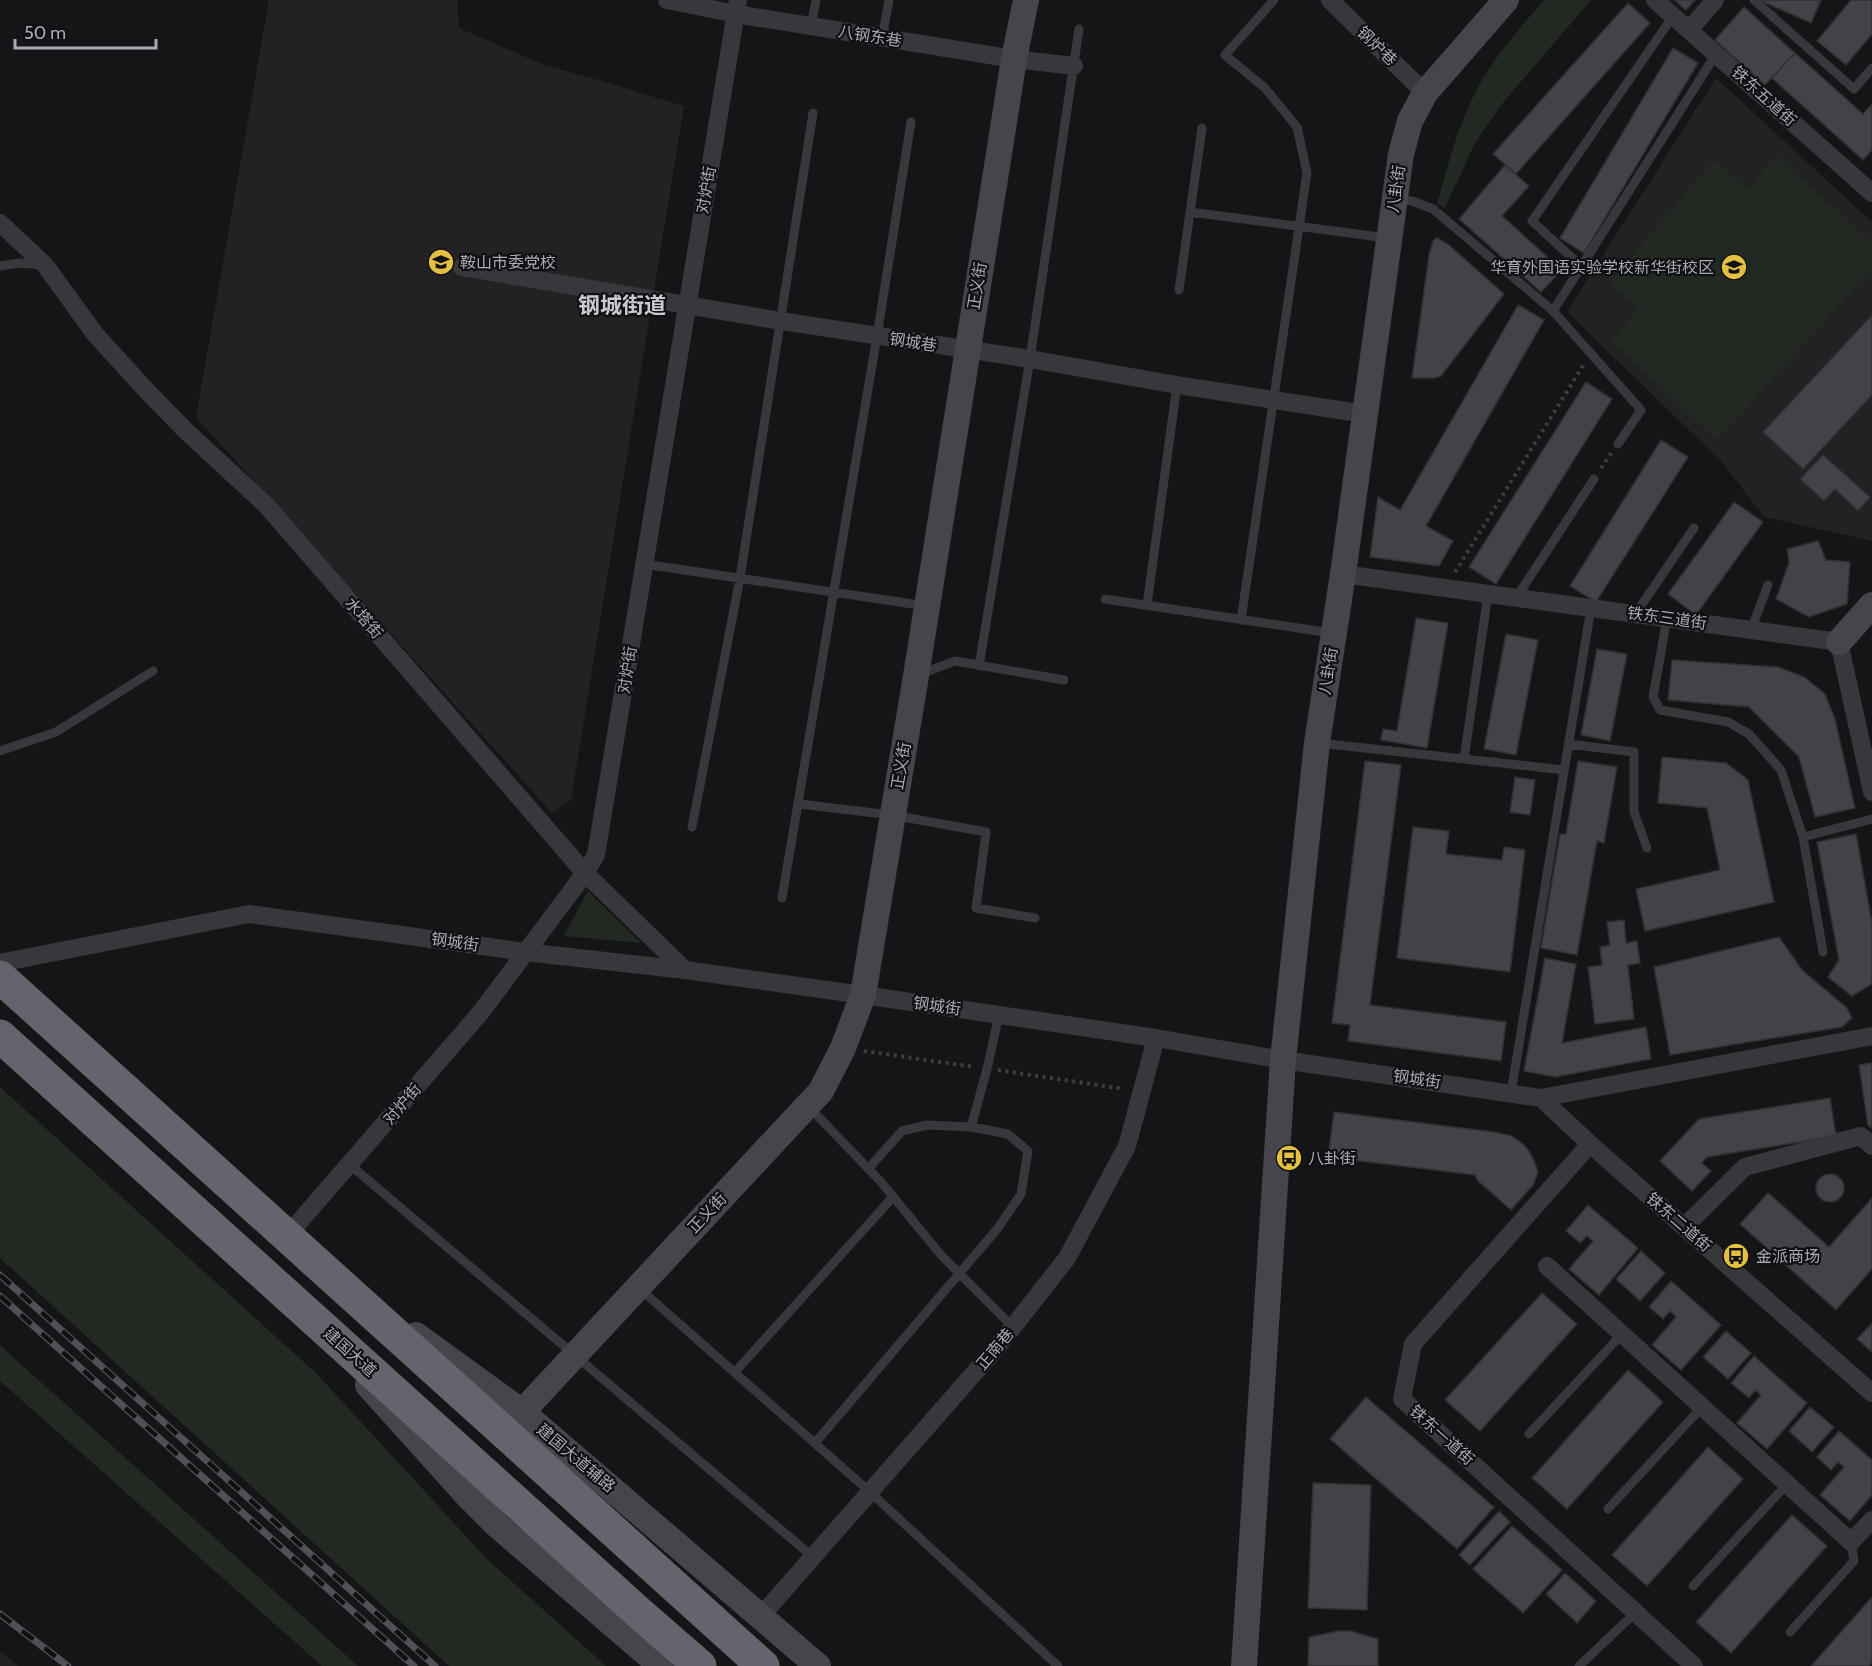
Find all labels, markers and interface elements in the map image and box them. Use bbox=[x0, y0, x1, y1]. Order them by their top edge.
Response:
scale bar bbox=[15, 12, 156, 50]
text: 50 m bbox=[24, 22, 66, 44]
street label: 八钢东巷 bbox=[837, 22, 903, 50]
street label: 钢炉巷 bbox=[1353, 22, 1401, 70]
street label: 铁东五道街 bbox=[1728, 62, 1800, 130]
street label: 八卦街 bbox=[1383, 164, 1409, 214]
street label: 对炉街 bbox=[692, 165, 720, 215]
school or university icon: 鞍山市委党校 bbox=[426, 247, 456, 277]
school or university icon: 华育外国语实验学校新华街校区 bbox=[1719, 252, 1749, 282]
place label: 鞍山市委党校 bbox=[460, 253, 556, 272]
place label: 华育外国语实验学校新华街校区 bbox=[1490, 258, 1714, 277]
street label: 正义街 bbox=[964, 261, 990, 311]
district label: 钢城街道 bbox=[578, 292, 666, 319]
street label: 钢城巷 bbox=[888, 329, 938, 355]
street label: 水塔街 bbox=[341, 594, 387, 642]
street label: 铁东三道街 bbox=[1626, 603, 1708, 633]
street label: 对炉街 bbox=[614, 645, 640, 695]
street label: 八卦街 bbox=[1315, 646, 1341, 696]
street label: 正义街 bbox=[887, 741, 915, 791]
street label: 钢城街 bbox=[430, 929, 480, 955]
street label: 钢城街 bbox=[912, 993, 962, 1019]
street label: 钢城街 bbox=[1392, 1066, 1442, 1092]
street label: 对炉街 bbox=[379, 1080, 425, 1128]
bus stop icon: 八卦街 bbox=[1274, 1143, 1304, 1173]
place label: 八卦街 bbox=[1308, 1149, 1356, 1168]
street label: 正义街 bbox=[684, 1189, 730, 1237]
street label: 铁东二道街 bbox=[1643, 1189, 1715, 1255]
bus stop icon: 金派商场 bbox=[1721, 1241, 1751, 1271]
place label: 金派商场 bbox=[1756, 1247, 1820, 1266]
street label: 建国大道 bbox=[320, 1324, 380, 1380]
street label: 正南巷 bbox=[972, 1325, 1018, 1373]
street label: 铁东一道街 bbox=[1406, 1401, 1478, 1469]
street label: 建国大道辅路 bbox=[533, 1420, 619, 1496]

